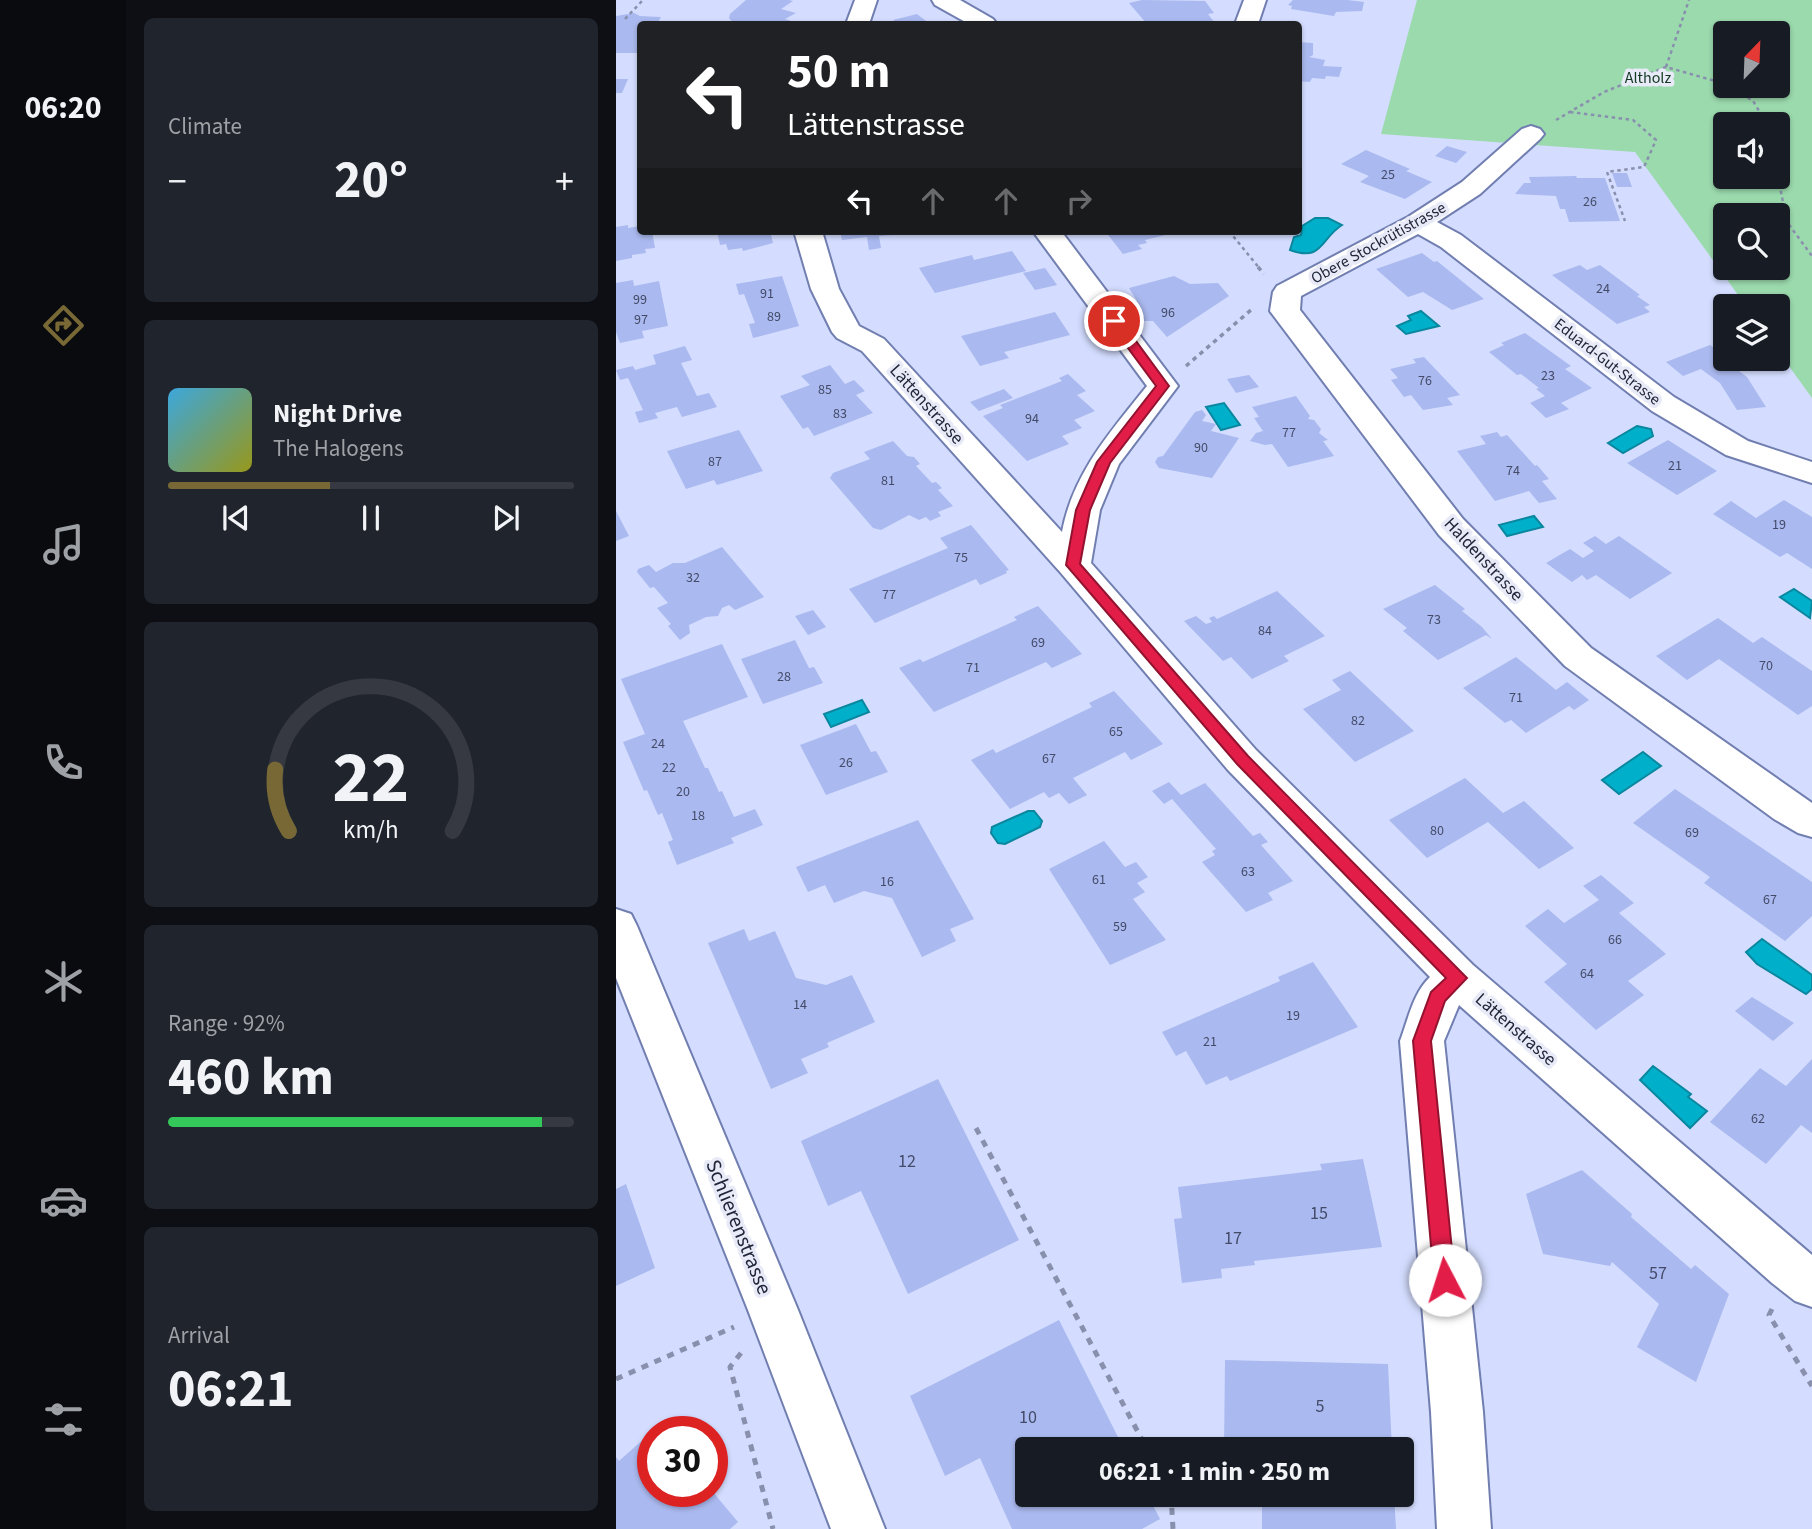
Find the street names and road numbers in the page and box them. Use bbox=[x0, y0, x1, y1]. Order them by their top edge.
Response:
street label: Obere Stockrütistrasse bbox=[1307, 197, 1450, 289]
street label: Eduard-Gut-Strasse bbox=[1550, 313, 1665, 410]
street label: Lättenstrasse bbox=[884, 359, 969, 450]
street label: Haldenstrasse bbox=[1438, 512, 1529, 607]
street label: Lättenstrasse bbox=[1470, 987, 1562, 1072]
street label: Schlierenstrasse bbox=[698, 1155, 780, 1299]

